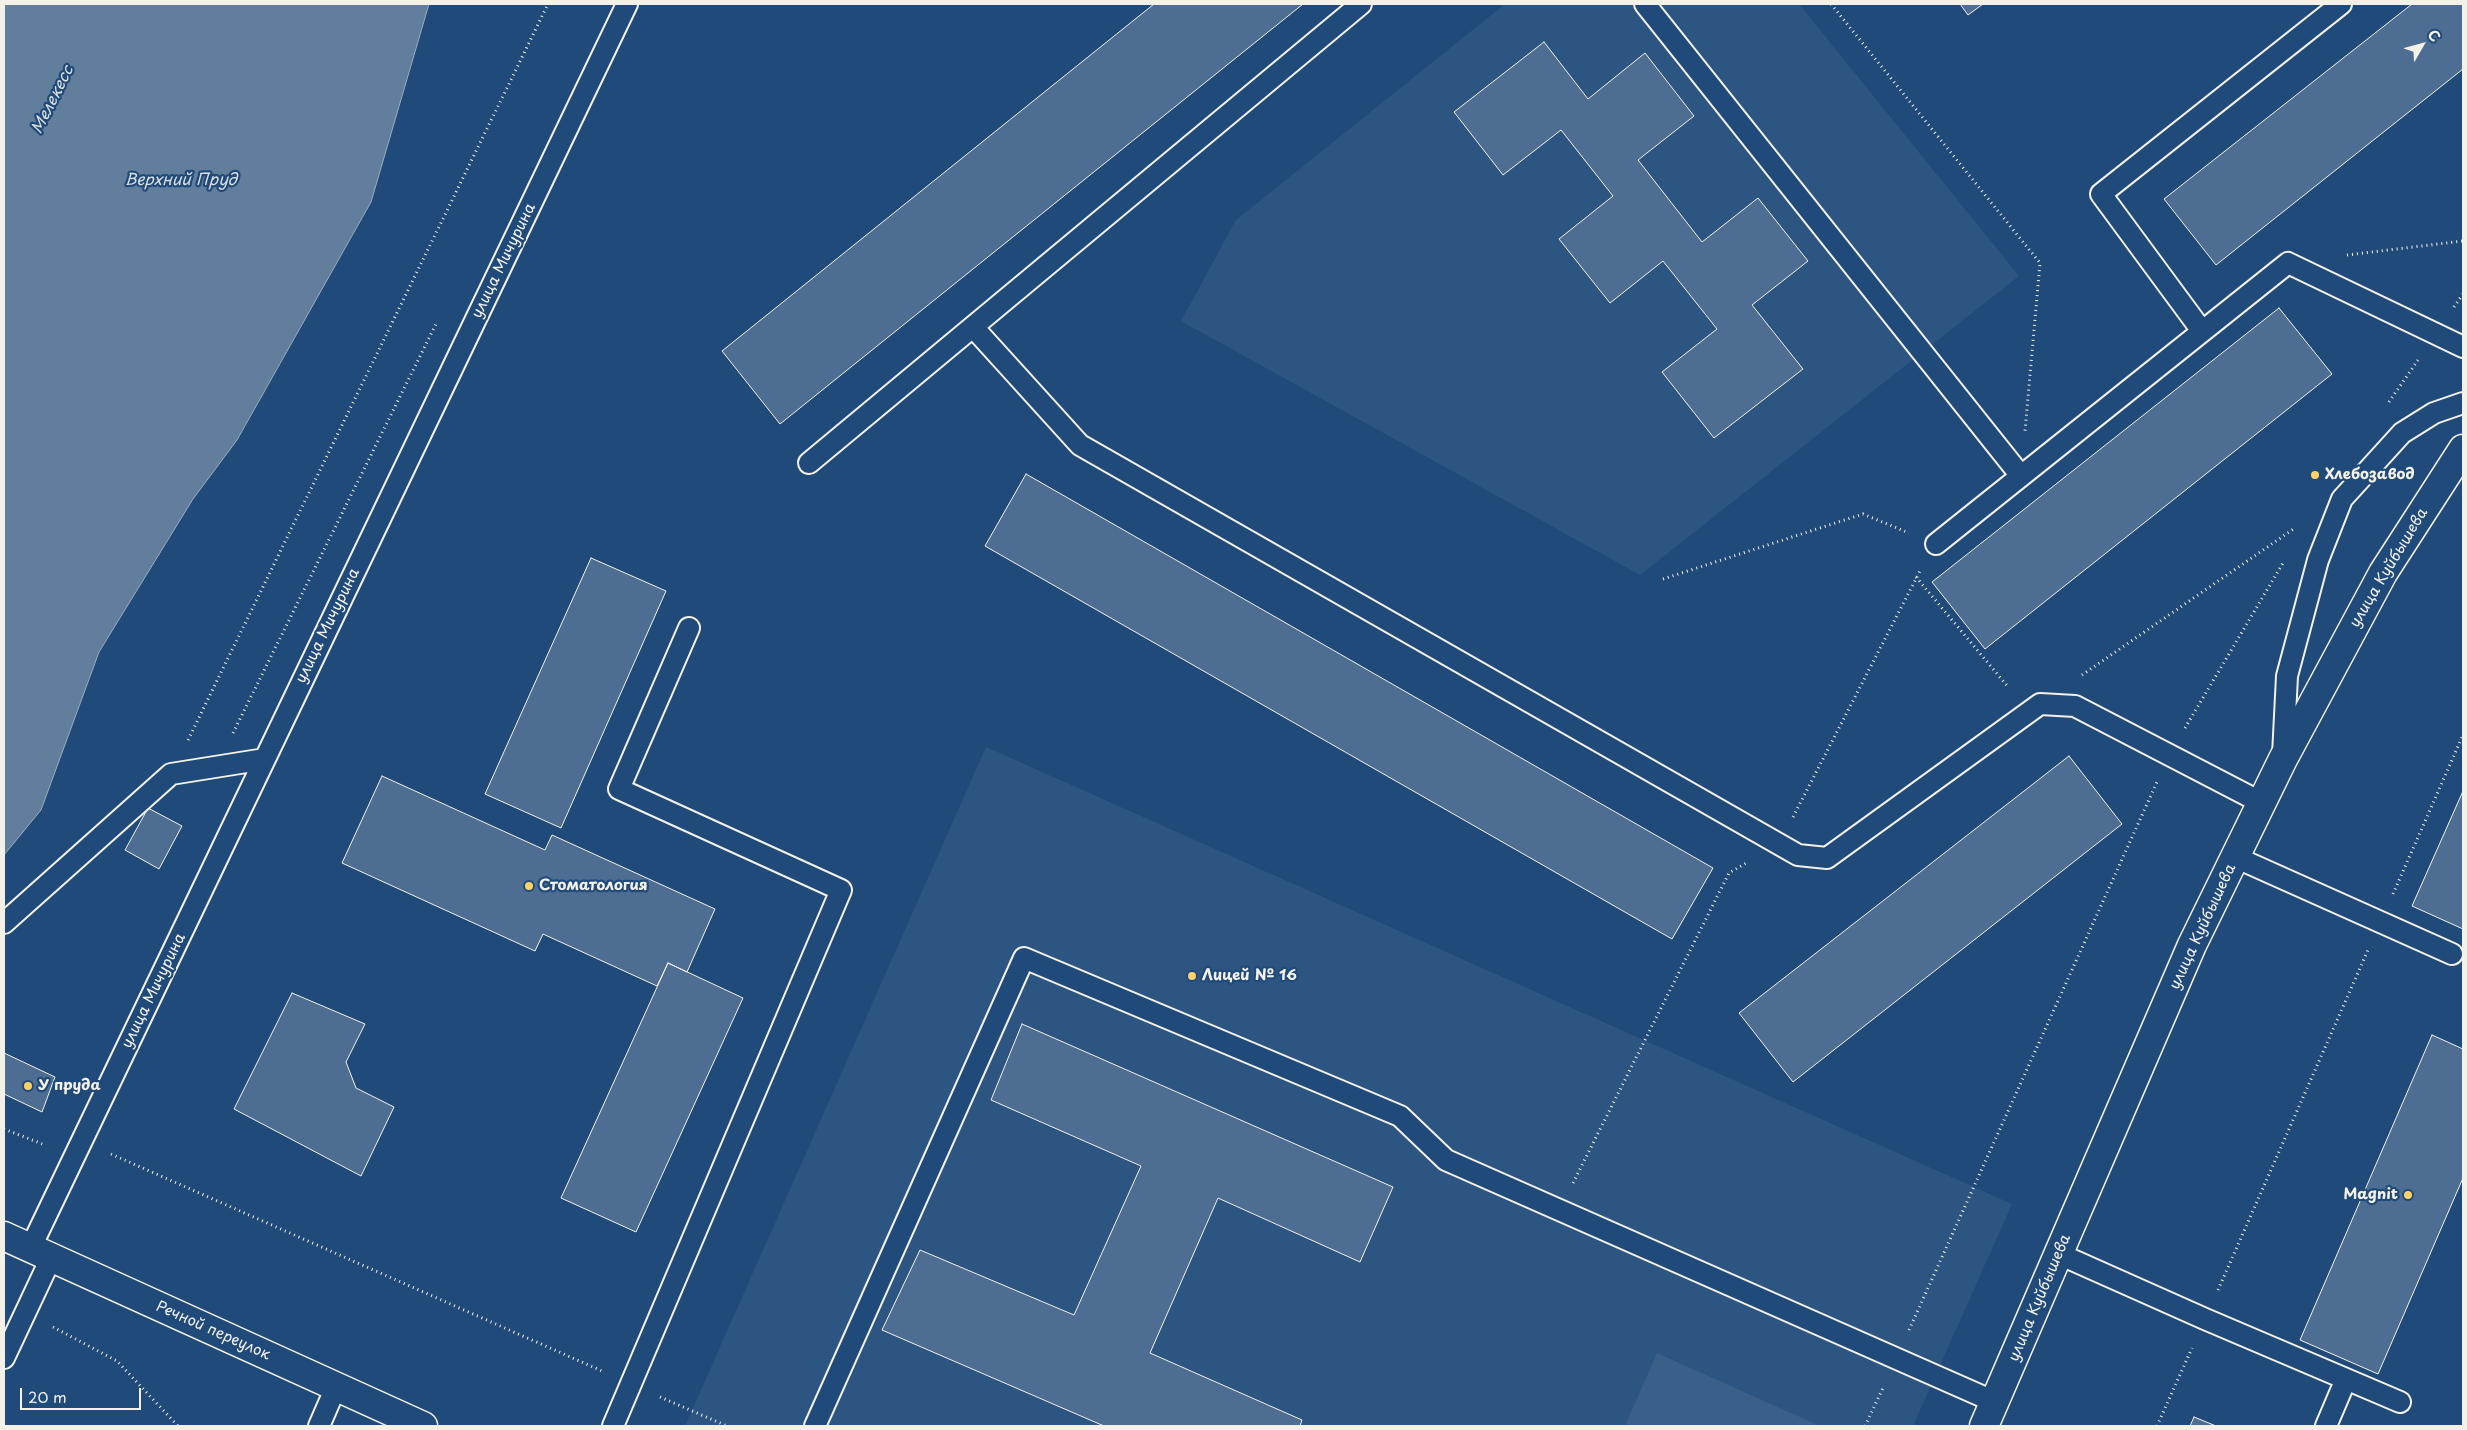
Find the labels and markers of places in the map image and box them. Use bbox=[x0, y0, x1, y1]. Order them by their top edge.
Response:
place label: Хлебозавод bbox=[2325, 466, 2414, 484]
marker: Хлебозавод bbox=[2309, 469, 2321, 481]
place label: Стоматология bbox=[539, 877, 648, 895]
marker: Стоматология bbox=[523, 880, 535, 892]
place label: Лицей № 16 bbox=[1202, 967, 1297, 985]
marker: Лицей № 16 bbox=[1186, 970, 1198, 982]
place label: У пруда bbox=[38, 1077, 101, 1095]
marker: У пруда bbox=[22, 1080, 34, 1092]
place label: Magnit bbox=[2343, 1186, 2398, 1204]
marker: Magnit bbox=[2402, 1189, 2414, 1201]

